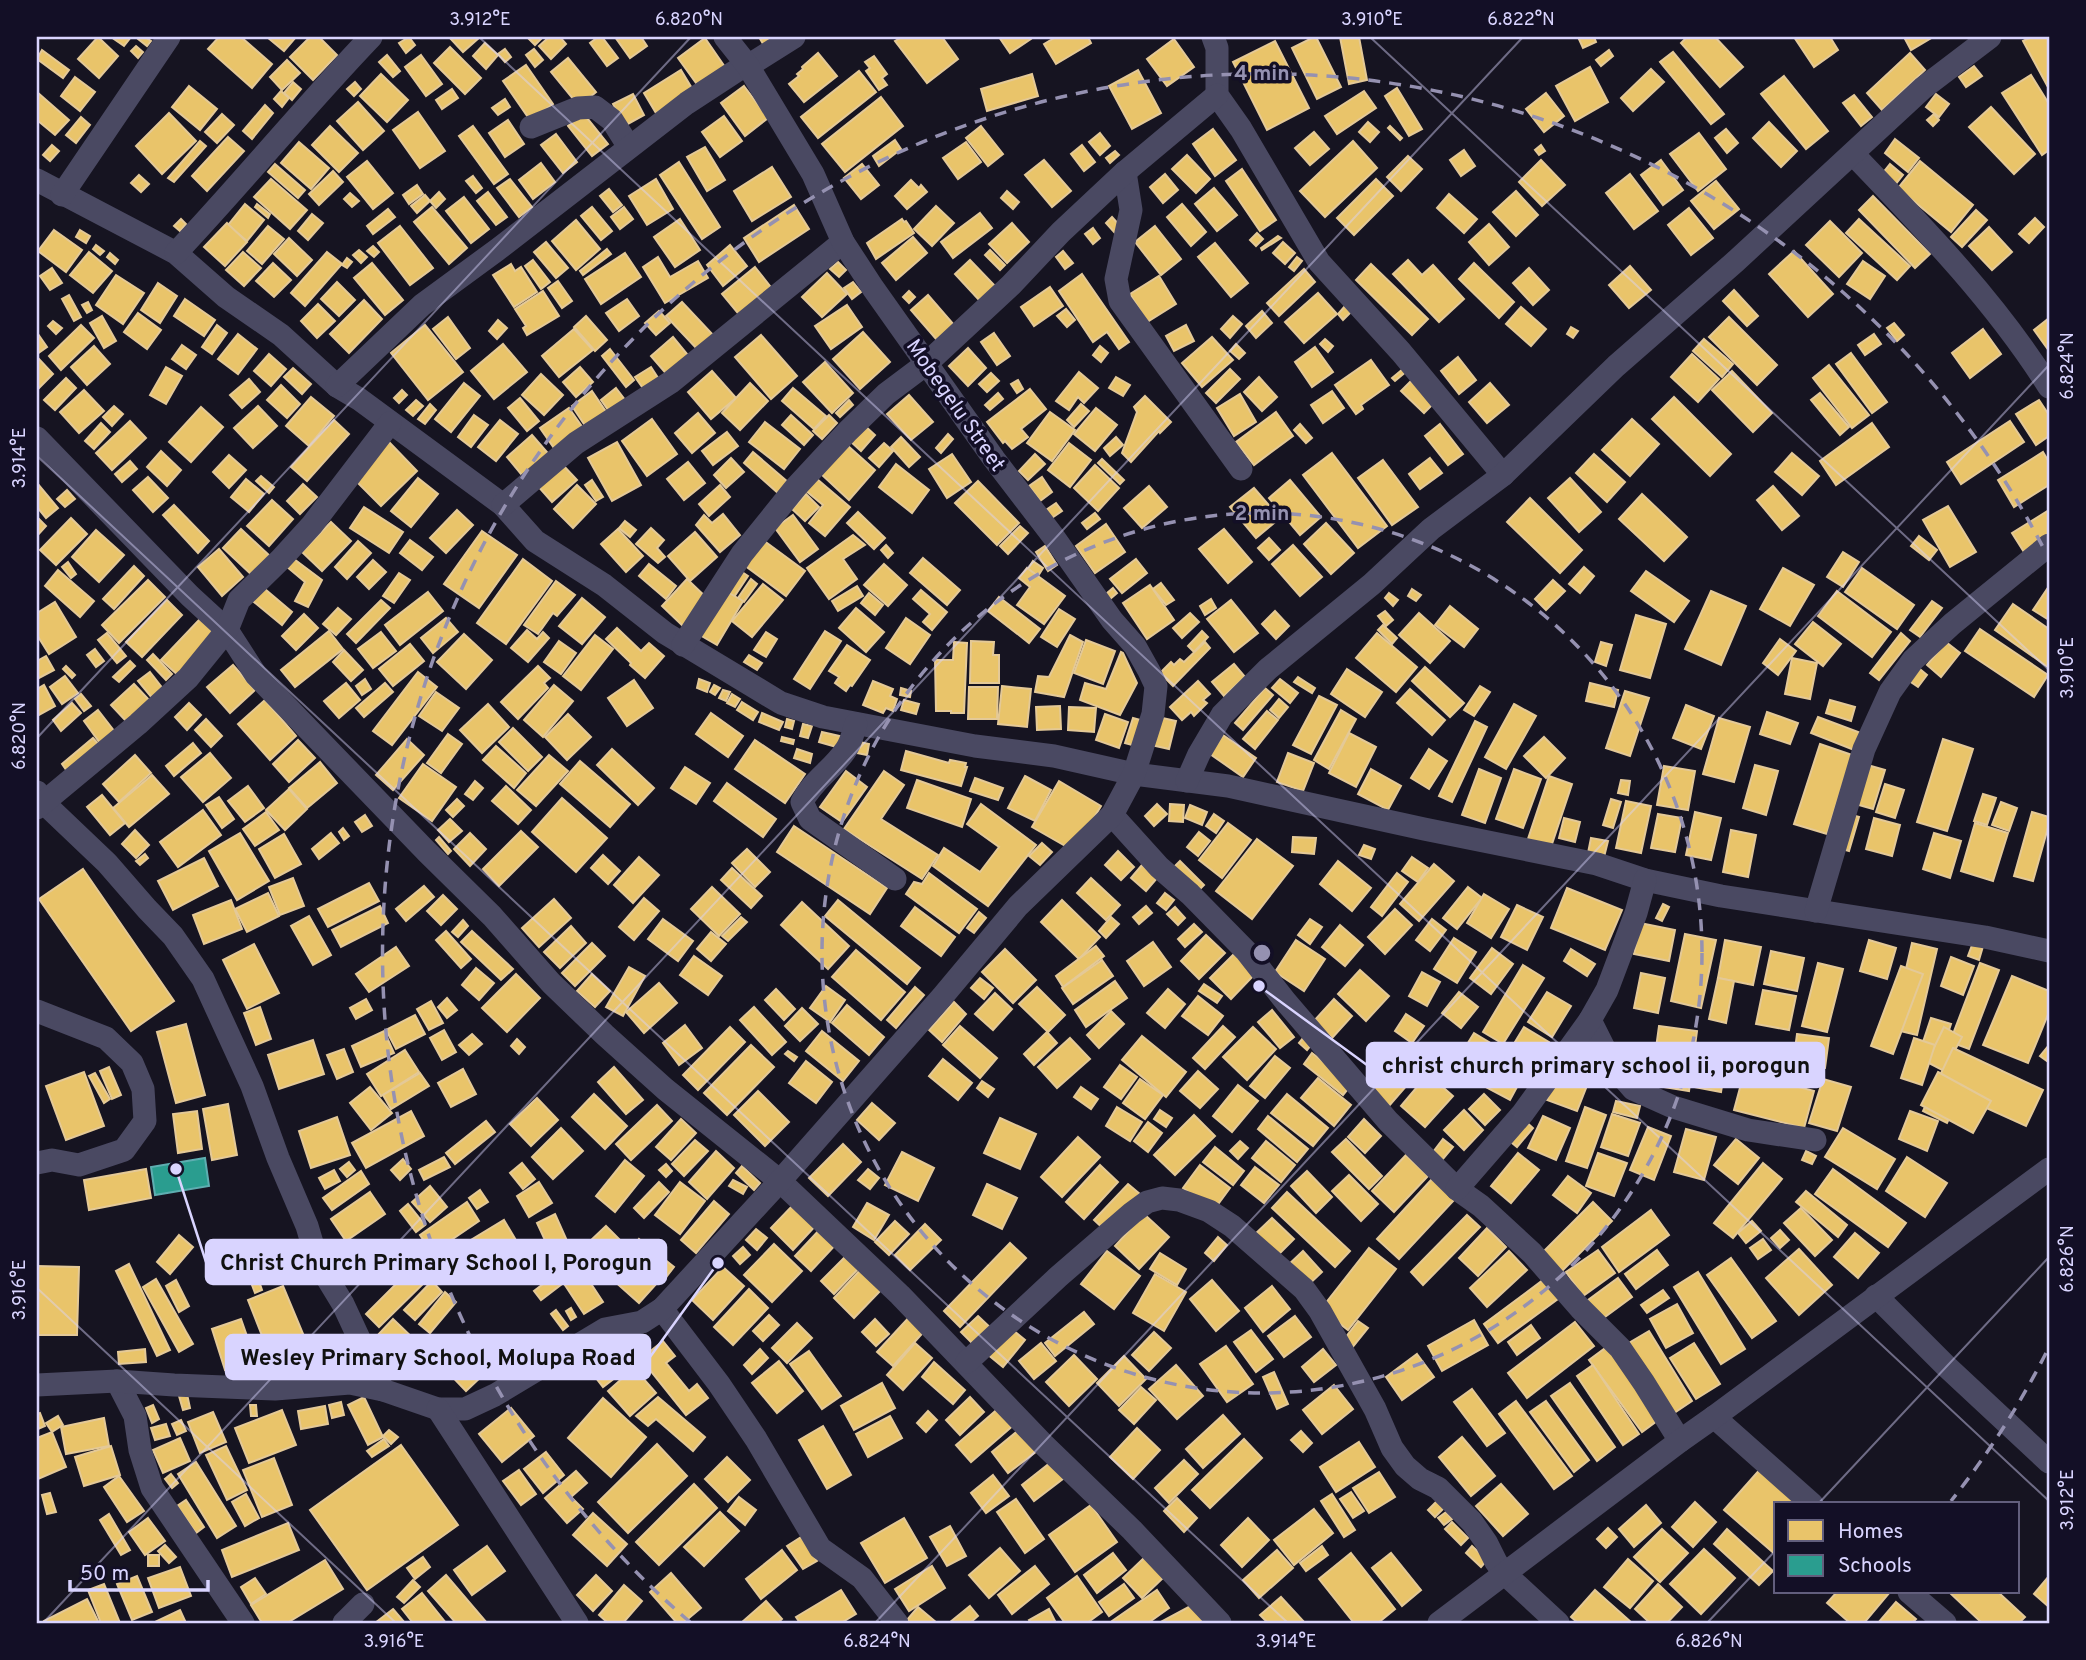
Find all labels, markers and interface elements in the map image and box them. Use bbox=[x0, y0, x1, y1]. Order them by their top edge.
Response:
text: 3.912°E bbox=[449, 9, 511, 32]
text: 6.820°N bbox=[655, 9, 723, 32]
text: 3.910°E bbox=[1341, 9, 1403, 32]
text: 6.822°N bbox=[1487, 9, 1555, 32]
text: 4 min bbox=[1234, 61, 1290, 88]
text: 6.824°N bbox=[2057, 332, 2080, 400]
street label: Mobegelu Street bbox=[899, 334, 1010, 477]
text: 3.914°E bbox=[9, 427, 32, 489]
text: 2 min bbox=[1235, 501, 1289, 528]
text: 3.910°E bbox=[2057, 637, 2080, 699]
text: 6.820°N bbox=[9, 702, 32, 770]
centre of rings bbox=[1250, 941, 1274, 965]
callout: christ church primary school ii, porogun bbox=[1367, 1043, 1824, 1087]
text: christ church primary school ii, porogun bbox=[1382, 1053, 1810, 1082]
text: 6.826°N bbox=[2057, 1225, 2080, 1293]
callout: Christ Church Primary School I, Porogun bbox=[206, 1240, 666, 1284]
text: Christ Church Primary School I, Porogun bbox=[220, 1250, 652, 1279]
text: 3.916°E bbox=[9, 1259, 32, 1321]
callout: Wesley Primary School, Molupa Road bbox=[226, 1335, 650, 1379]
text: Wesley Primary School, Molupa Road bbox=[240, 1345, 636, 1374]
text: 3.912°E bbox=[2057, 1469, 2080, 1531]
legend bbox=[1774, 1502, 2020, 1594]
text: Homes bbox=[1838, 1519, 1903, 1546]
scale bar bbox=[70, 1548, 208, 1592]
text: Schools bbox=[1838, 1553, 1912, 1580]
text: 50 m bbox=[80, 1561, 129, 1588]
text: 3.916°E bbox=[363, 1631, 425, 1654]
text: 6.824°N bbox=[843, 1631, 911, 1654]
text: 3.914°E bbox=[1255, 1631, 1317, 1654]
text: 6.826°N bbox=[1675, 1631, 1743, 1654]

